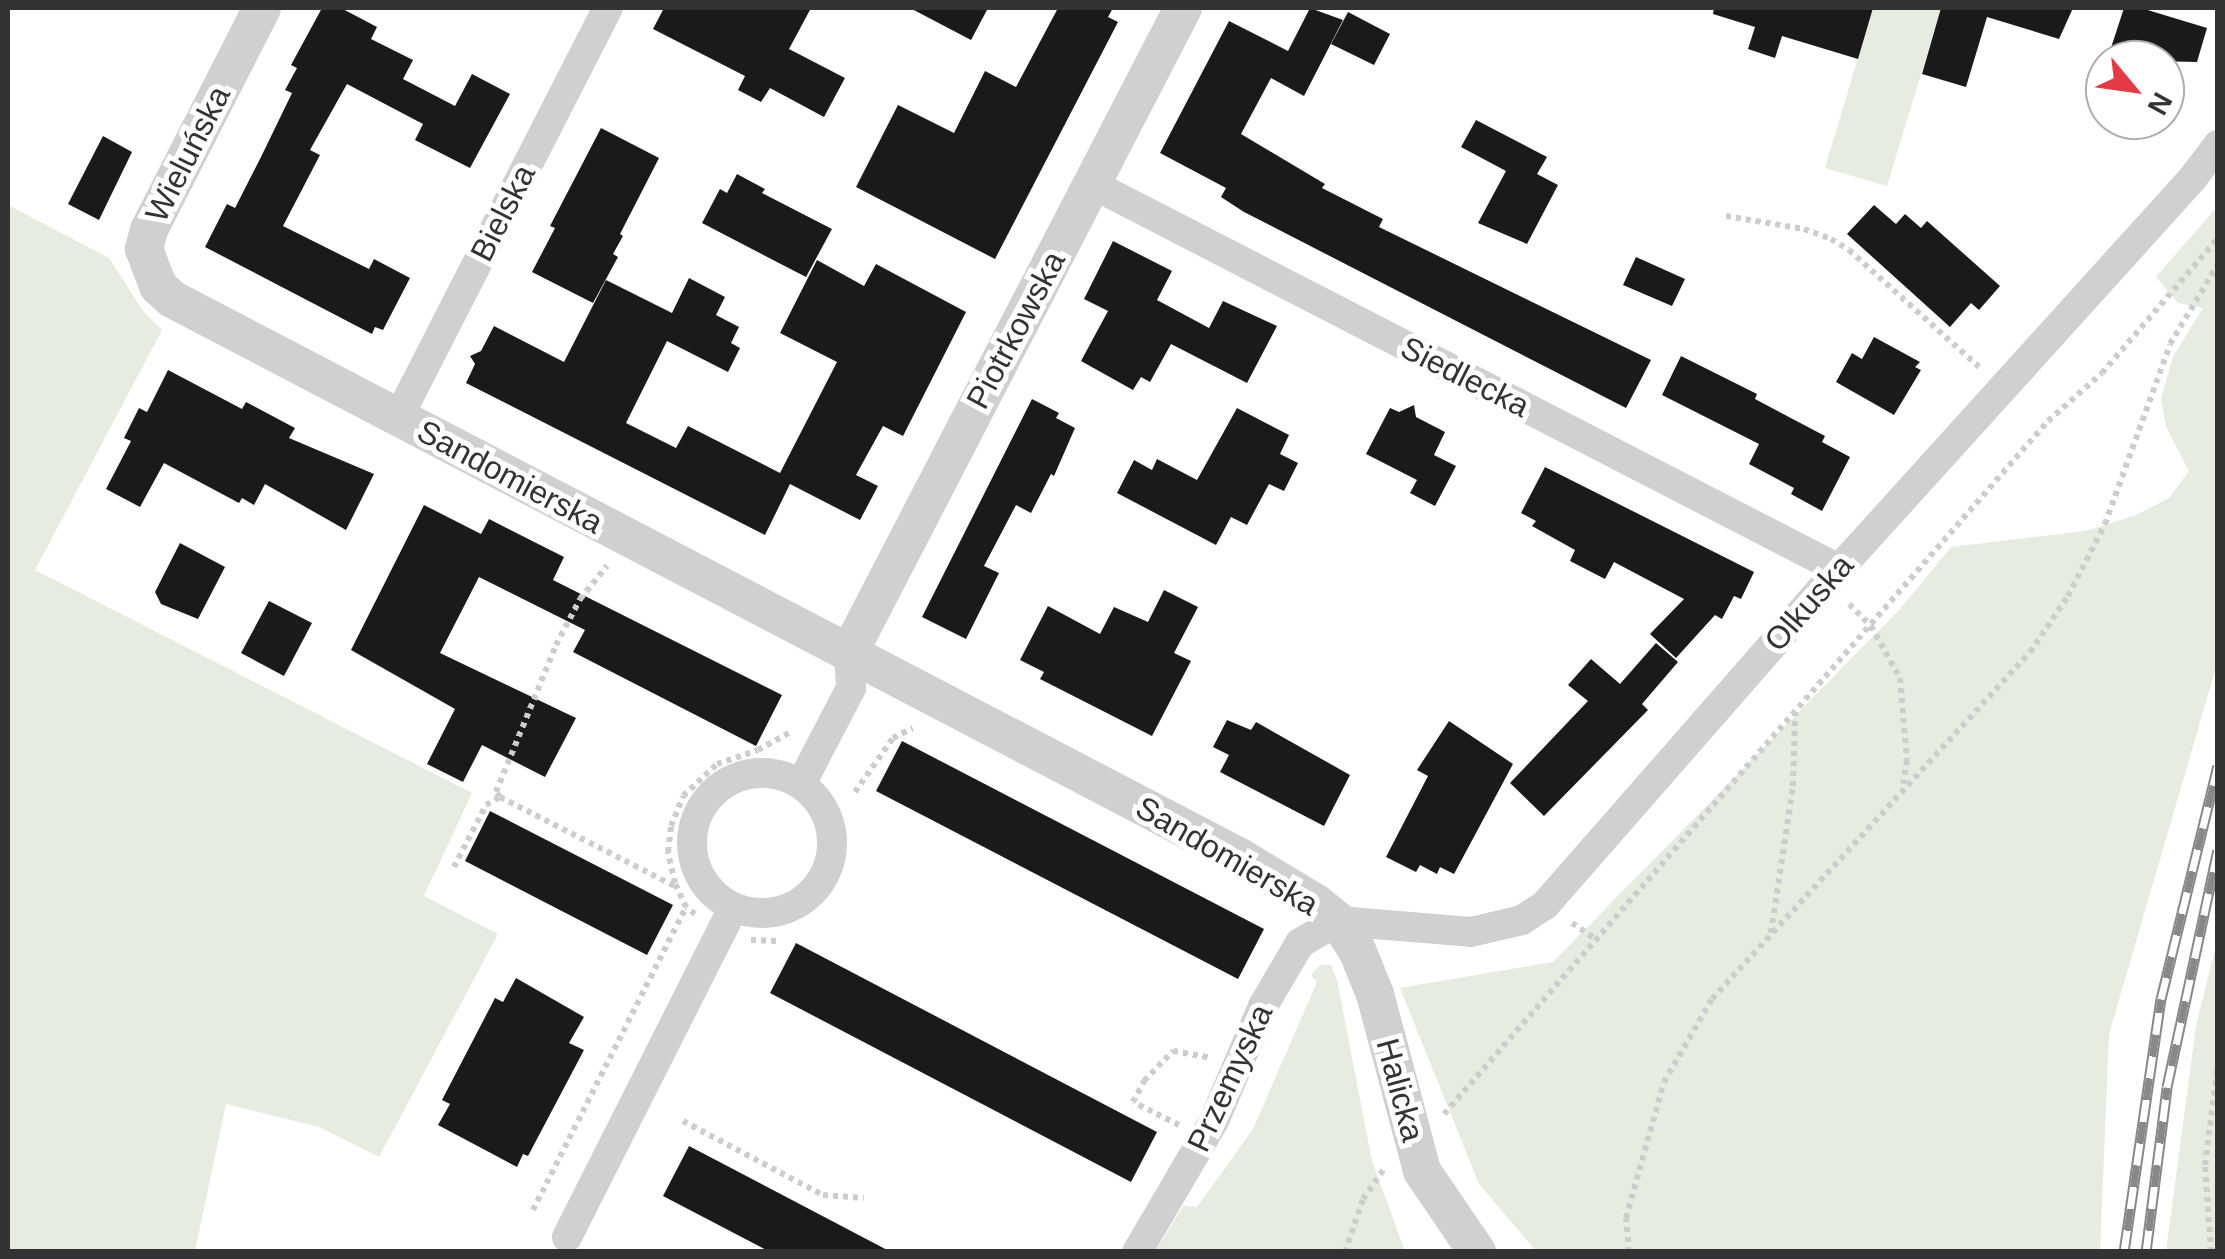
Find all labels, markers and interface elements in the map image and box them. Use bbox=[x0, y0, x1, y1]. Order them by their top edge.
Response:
north arrow bbox=[2085, 40, 2185, 140]
street label: Wieluńska bbox=[137, 80, 239, 228]
text: N bbox=[2141, 87, 2178, 120]
street label: Bielska bbox=[462, 158, 544, 268]
street label: Piotrkowska bbox=[959, 245, 1073, 415]
street label: Siedlecka bbox=[1394, 328, 1536, 426]
street label: Sandomierska bbox=[411, 412, 609, 542]
street label: Olkuska bbox=[1757, 547, 1861, 659]
street label: Sandomierska bbox=[1129, 788, 1325, 924]
street label: Przemyska bbox=[1179, 998, 1281, 1158]
street label: Halicka bbox=[1368, 1034, 1432, 1146]

